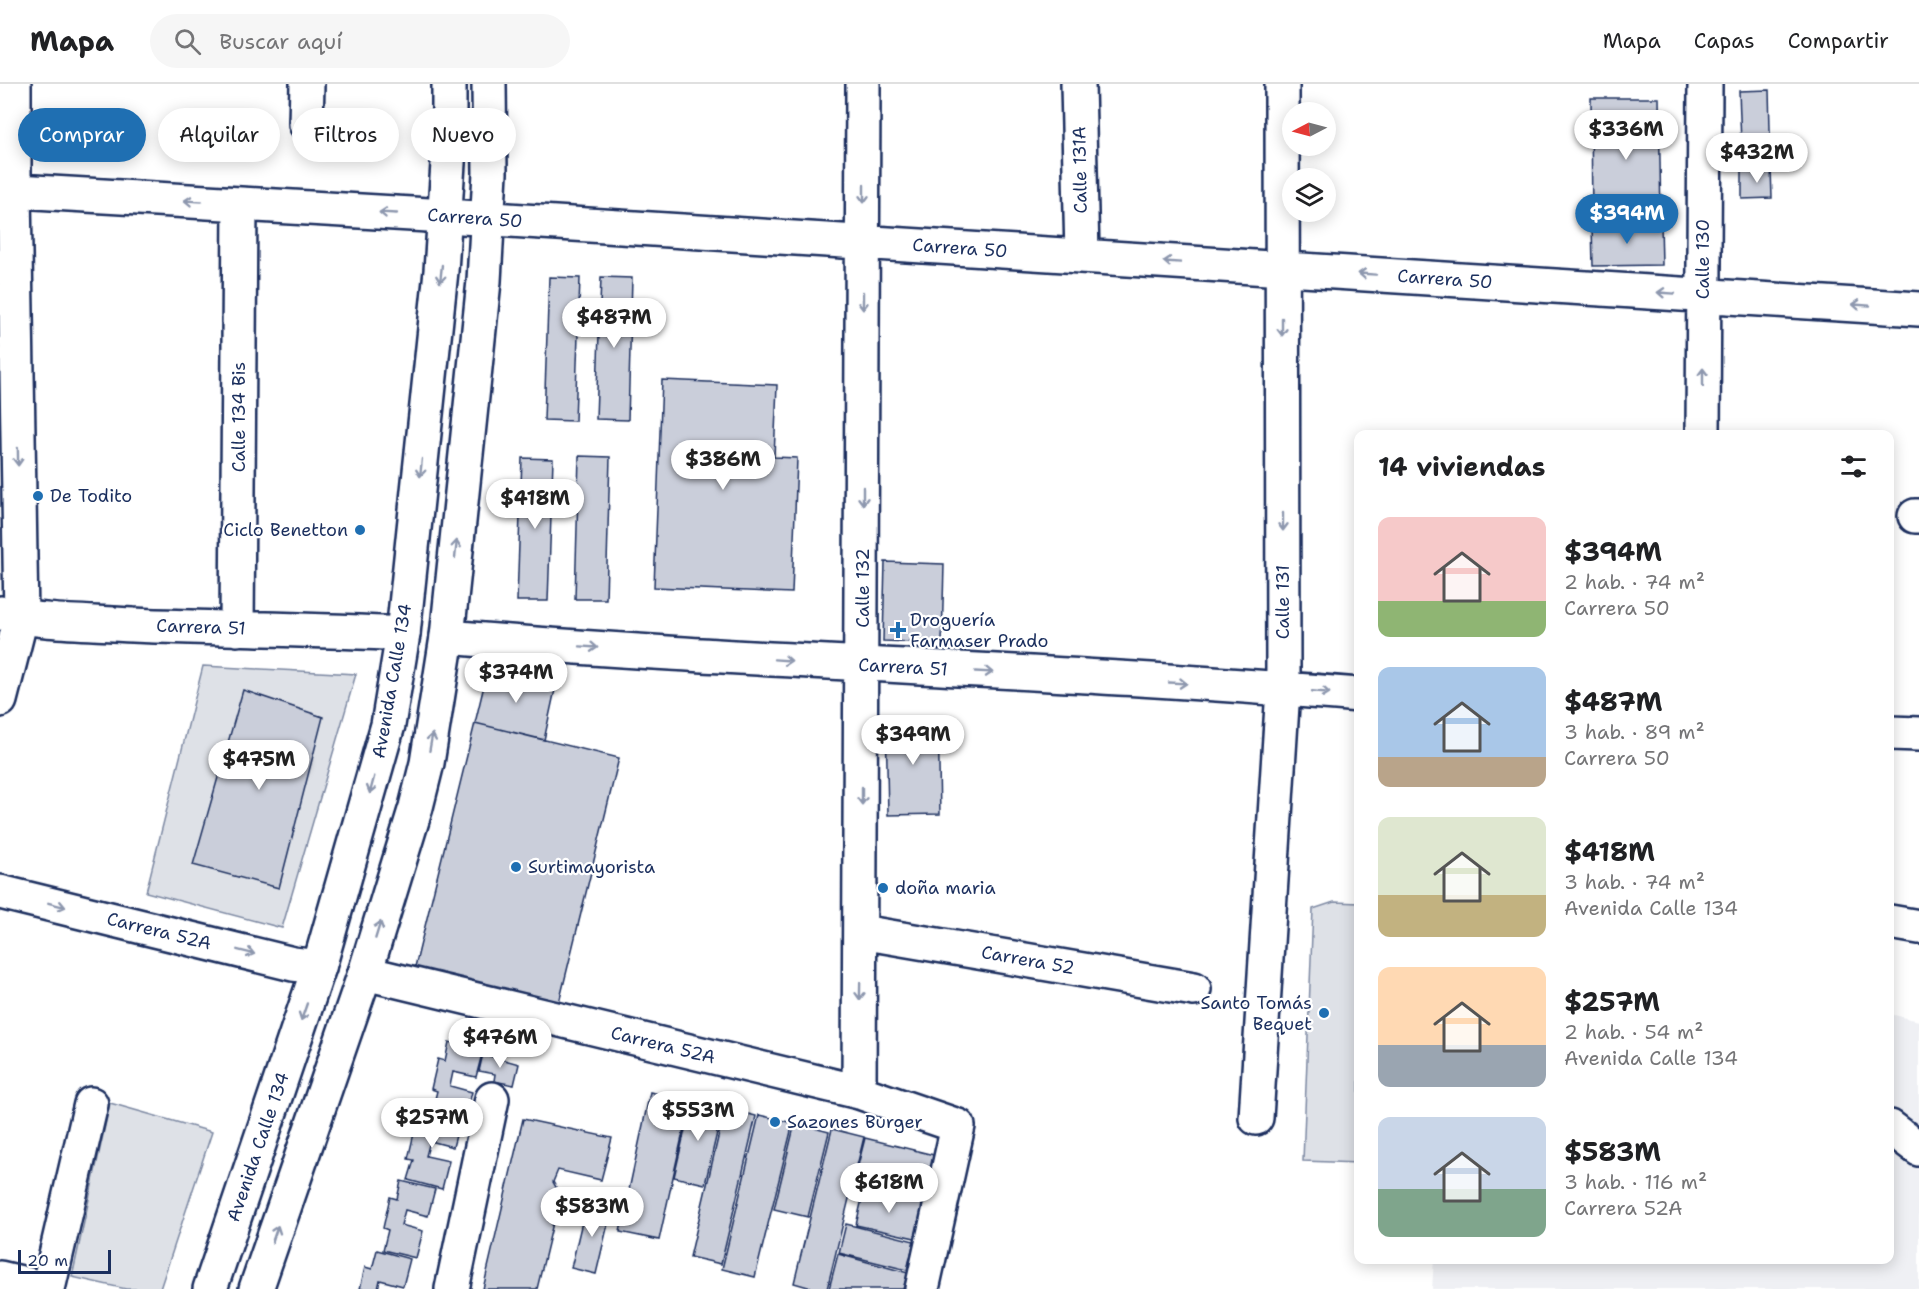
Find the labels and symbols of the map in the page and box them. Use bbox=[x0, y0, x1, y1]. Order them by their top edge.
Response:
north arrow bbox=[1282, 102, 1336, 156]
pin: $336M bbox=[1584, 110, 1668, 161]
street label: Calle 131A bbox=[1067, 126, 1093, 214]
pin: $432M bbox=[1715, 133, 1799, 184]
one-way arrow bbox=[858, 184, 869, 204]
pin: $394M bbox=[1585, 194, 1669, 245]
one-way arrow bbox=[183, 196, 203, 207]
street label: Carrera 50 bbox=[427, 203, 523, 233]
one-way arrow bbox=[378, 207, 398, 218]
street label: Calle 130 bbox=[1691, 219, 1715, 299]
street label: Carrera 50 bbox=[912, 233, 1008, 263]
one-way arrow bbox=[1163, 256, 1182, 267]
one-way arrow bbox=[435, 264, 446, 284]
street label: Carrera 50 bbox=[1397, 264, 1493, 294]
one-way arrow bbox=[1357, 269, 1377, 280]
one-way arrow bbox=[1657, 287, 1676, 298]
one-way arrow bbox=[857, 290, 869, 310]
pin: $487M bbox=[572, 298, 656, 349]
one-way arrow bbox=[1851, 300, 1871, 311]
one-way arrow bbox=[1276, 317, 1288, 337]
street label: Calle 134 Bis bbox=[227, 362, 251, 472]
one-way arrow bbox=[1697, 367, 1709, 387]
pin: $386M bbox=[681, 440, 765, 491]
one-way arrow bbox=[12, 447, 24, 467]
one-way arrow bbox=[415, 458, 426, 478]
pin: $418M bbox=[493, 479, 577, 530]
place label: De Todito bbox=[50, 484, 132, 508]
one-way arrow bbox=[857, 485, 869, 505]
marker: De Todito bbox=[31, 489, 45, 503]
one-way arrow bbox=[1277, 512, 1288, 532]
place label: Ciclo Benetton bbox=[223, 518, 348, 542]
marker: Ciclo Benetton bbox=[353, 523, 367, 537]
one-way arrow bbox=[451, 539, 462, 559]
street label: Calle 132 bbox=[851, 548, 875, 628]
street label: Calle 131 bbox=[1271, 565, 1295, 639]
street label: Avenida Calle 134 bbox=[367, 602, 417, 760]
place label: Droguería Farmaser Prado bbox=[910, 608, 1048, 653]
street label: Carrera 51 bbox=[156, 613, 246, 641]
marker: Droguería Farmaser Prado bbox=[891, 623, 905, 637]
one-way arrow bbox=[578, 642, 598, 653]
pin: $374M bbox=[474, 653, 558, 704]
street label: Carrera 51 bbox=[858, 653, 948, 681]
one-way arrow bbox=[773, 654, 793, 665]
one-way arrow bbox=[973, 666, 993, 677]
one-way arrow bbox=[1168, 677, 1188, 688]
one-way arrow bbox=[1310, 687, 1330, 698]
pin: $349M bbox=[871, 715, 955, 766]
one-way arrow bbox=[426, 733, 437, 753]
pin: $475M bbox=[217, 740, 301, 791]
one-way arrow bbox=[365, 775, 377, 794]
one-way arrow bbox=[856, 785, 868, 805]
place label: Surtimayorista bbox=[528, 855, 655, 879]
marker: Surtimayorista bbox=[509, 860, 523, 874]
place label: doña maria bbox=[895, 876, 996, 900]
marker: doña maria bbox=[876, 881, 890, 895]
one-way arrow bbox=[47, 900, 66, 912]
street label: Carrera 52A bbox=[104, 906, 214, 956]
one-way arrow bbox=[373, 921, 384, 940]
street label: Carrera 52 bbox=[979, 940, 1077, 980]
one-way arrow bbox=[236, 946, 255, 958]
one-way arrow bbox=[855, 980, 866, 1000]
place label: Santo Tomás Bequet bbox=[1200, 991, 1312, 1036]
one-way arrow bbox=[298, 1002, 309, 1021]
marker: Santo Tomás Bequet bbox=[1317, 1006, 1331, 1020]
pin: $476M bbox=[458, 1018, 542, 1069]
street label: Carrera 52A bbox=[608, 1020, 718, 1070]
street label: Avenida Calle 134 bbox=[221, 1069, 295, 1225]
pin: $553M bbox=[656, 1091, 740, 1142]
pin: $257M bbox=[390, 1098, 474, 1149]
place label: Sazones Burger bbox=[787, 1110, 923, 1134]
marker: Sazones Burger bbox=[768, 1115, 782, 1129]
pin: $618M bbox=[847, 1163, 931, 1214]
pin: $583M bbox=[550, 1187, 634, 1238]
one-way arrow bbox=[271, 1225, 282, 1244]
scale bar bbox=[18, 1247, 111, 1274]

